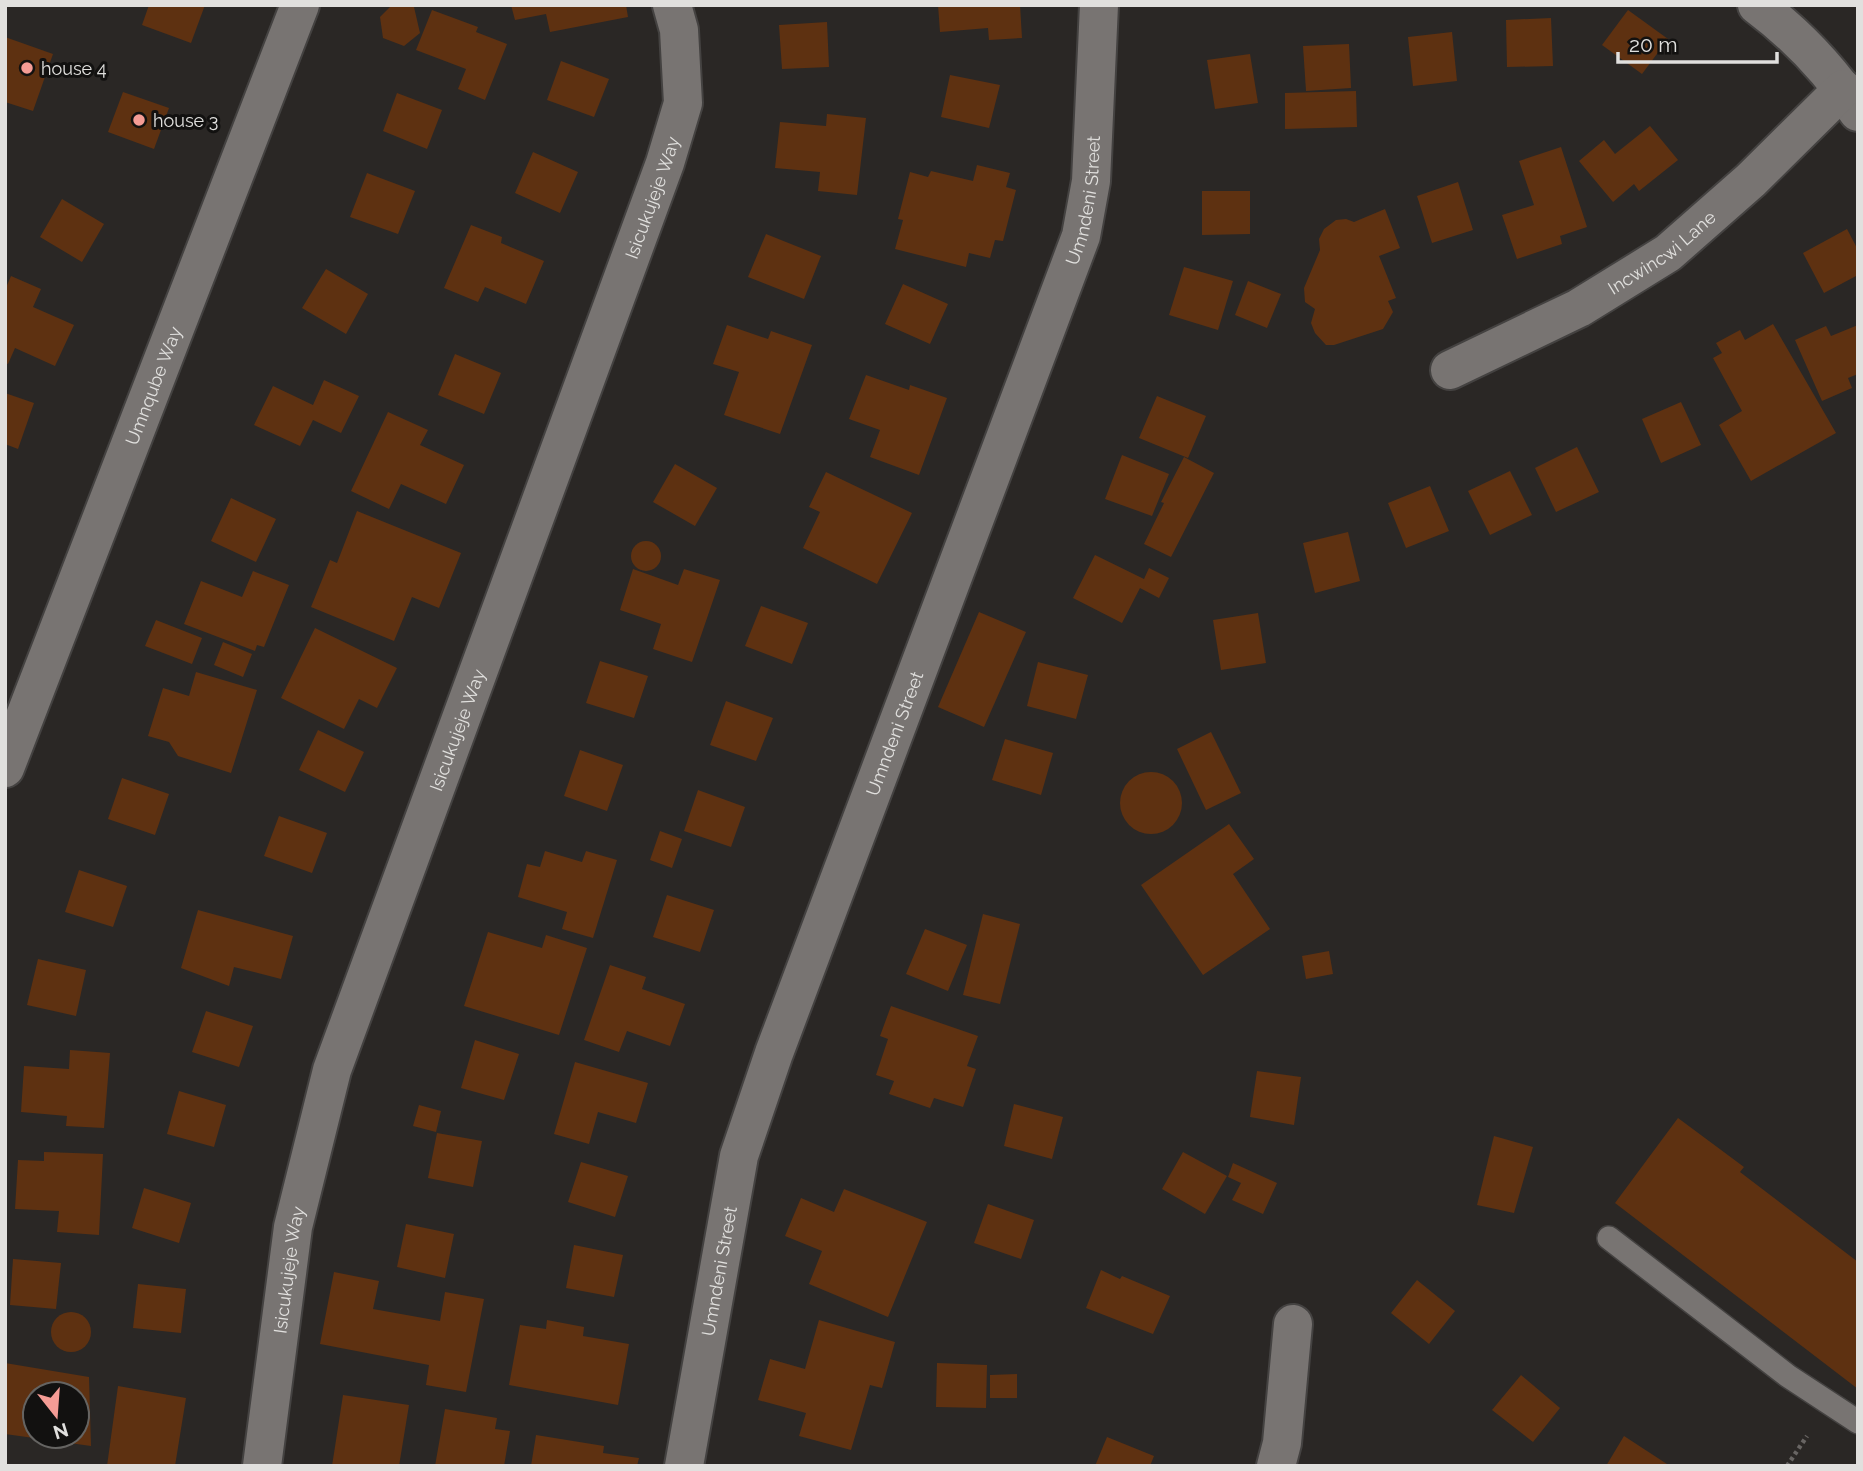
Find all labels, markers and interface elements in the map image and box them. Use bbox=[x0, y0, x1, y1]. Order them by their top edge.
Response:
scale bar bbox=[1618, 21, 1777, 65]
text: 20 m bbox=[1629, 32, 1677, 57]
place label: house 4 bbox=[41, 58, 107, 79]
marker: house 4 bbox=[19, 60, 35, 76]
place label: house 3 bbox=[153, 110, 218, 131]
marker: house 3 bbox=[131, 112, 147, 128]
street label: Isicukujeje Way bbox=[620, 134, 683, 262]
street label: Umndeni Street bbox=[1061, 135, 1104, 268]
street label: Incwincwi Lane bbox=[1604, 206, 1720, 298]
street label: Umnqube Way bbox=[120, 323, 185, 448]
street label: Isicukujeje Way bbox=[425, 666, 489, 794]
street label: Umndeni Street bbox=[861, 668, 927, 799]
street label: Isicukujeje Way bbox=[269, 1204, 308, 1335]
street label: Umndeni Street bbox=[697, 1205, 740, 1338]
north arrow bbox=[21, 1380, 91, 1450]
text: N bbox=[51, 1419, 71, 1444]

